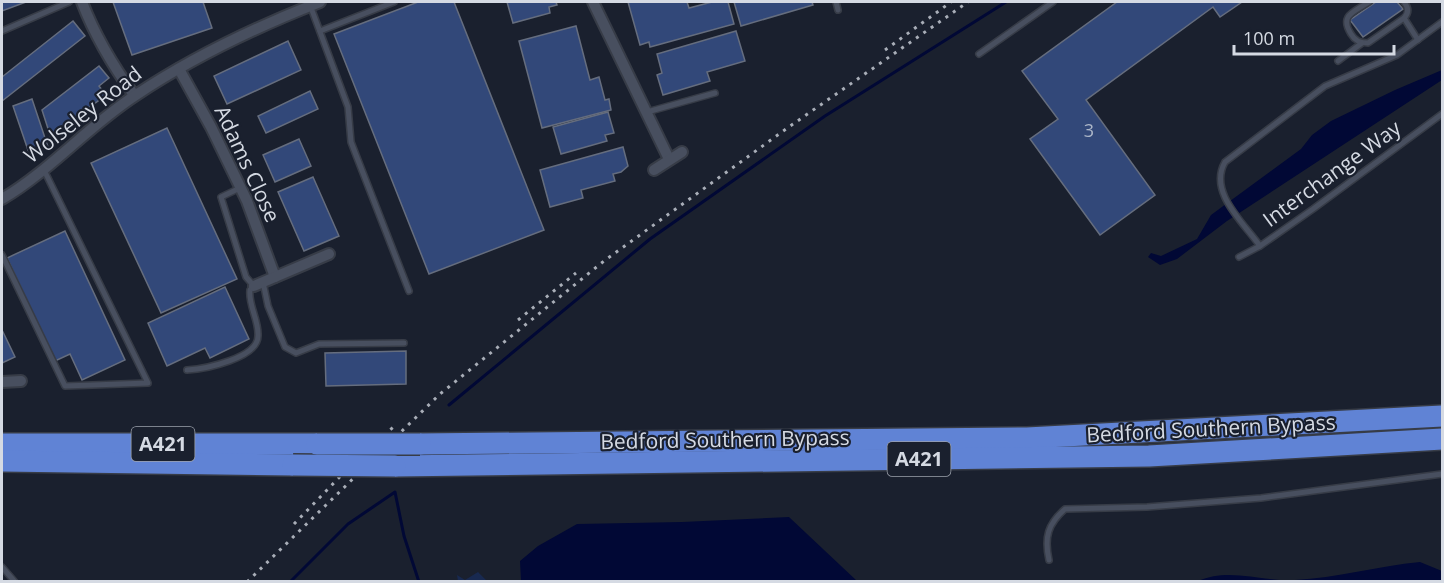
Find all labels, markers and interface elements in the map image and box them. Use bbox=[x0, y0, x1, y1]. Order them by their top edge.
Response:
scale bar bbox=[1234, 18, 1394, 56]
text: 100 m bbox=[1243, 26, 1295, 50]
street label: Wolseley Road bbox=[18, 59, 147, 169]
street label: Adams Close bbox=[209, 101, 287, 226]
street label: Interchange Way bbox=[1257, 113, 1406, 233]
house number: 3 bbox=[1084, 118, 1094, 142]
street label: Bedford Southern Bypass bbox=[1086, 407, 1336, 449]
street label: Bedford Southern Bypass bbox=[600, 423, 850, 455]
road number: A421 bbox=[132, 427, 195, 461]
road number: A421 bbox=[888, 442, 950, 476]

